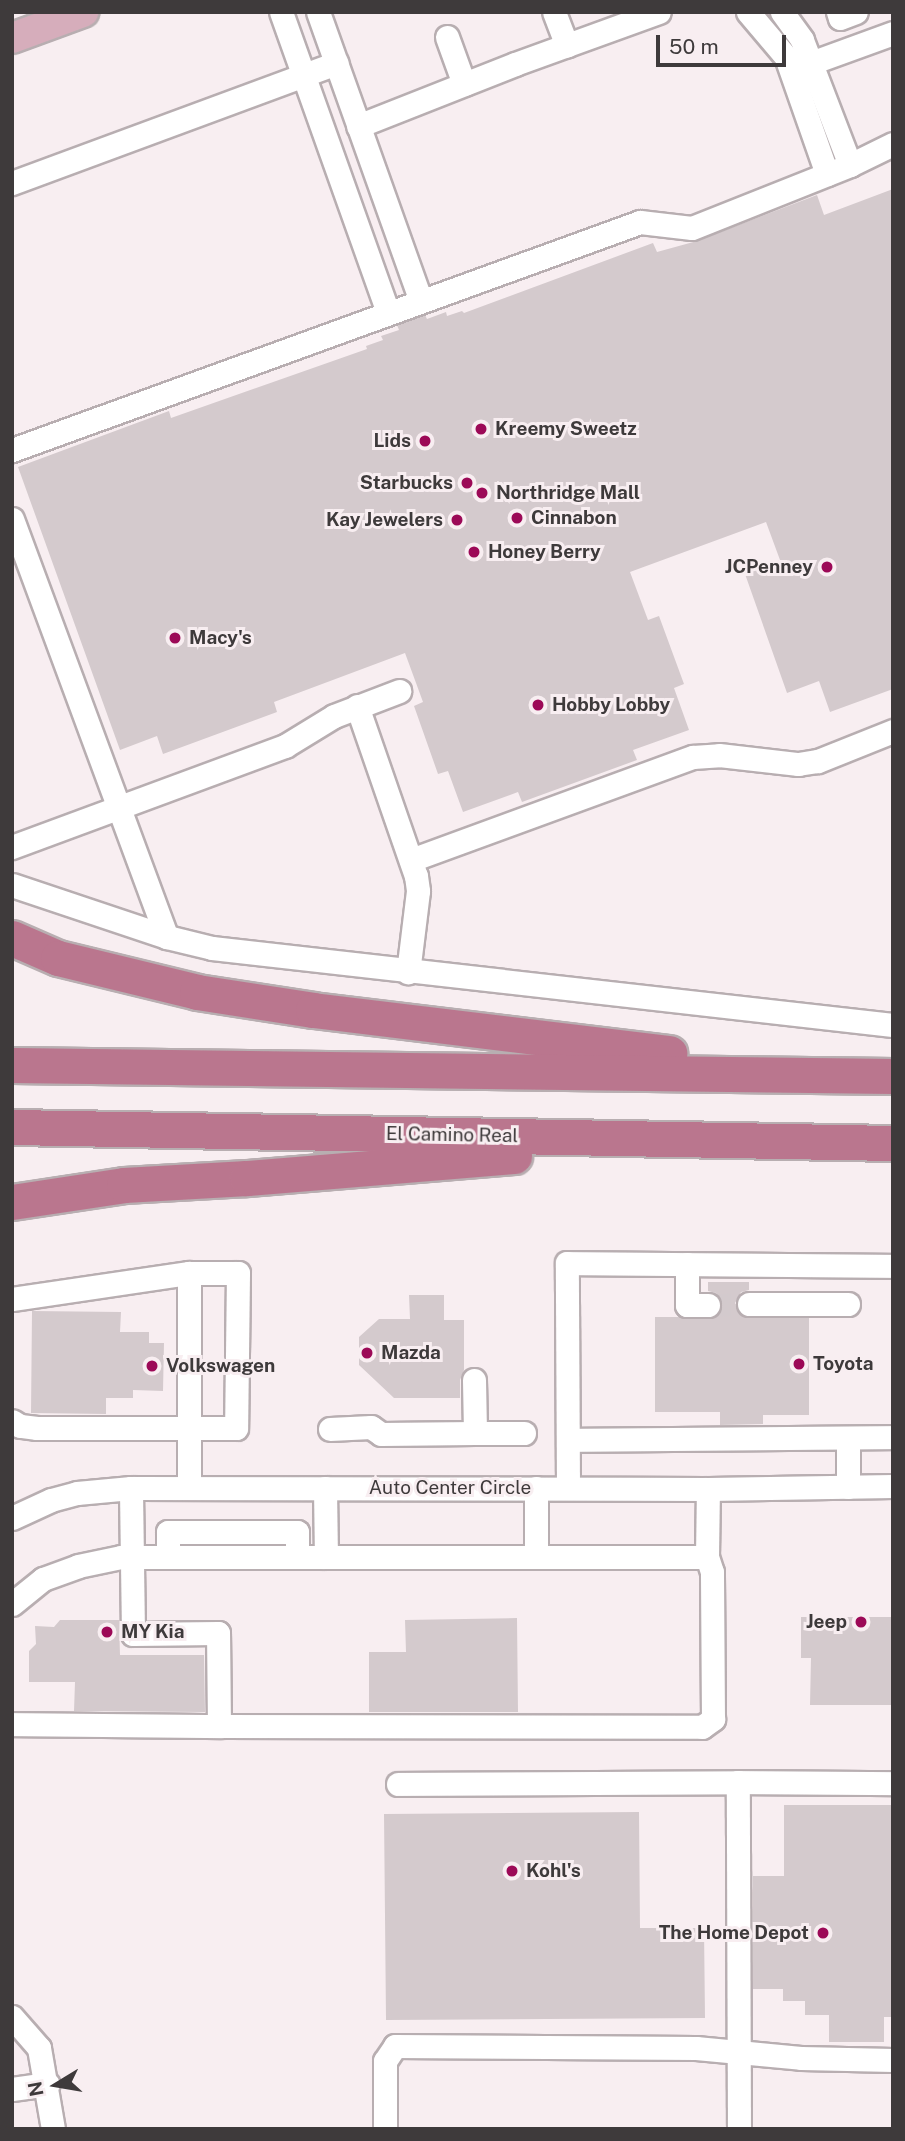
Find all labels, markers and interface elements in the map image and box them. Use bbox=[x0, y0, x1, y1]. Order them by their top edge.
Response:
scale bar bbox=[660, 21, 790, 65]
text: 50 m bbox=[669, 34, 719, 59]
place label: Kreemy Sweetz bbox=[495, 418, 637, 440]
marker: Kreemy Sweetz bbox=[473, 421, 489, 437]
place label: Lids bbox=[373, 430, 411, 452]
marker: Lids bbox=[417, 433, 433, 449]
place label: Starbucks bbox=[360, 472, 453, 494]
marker: Starbucks bbox=[459, 475, 475, 491]
place label: Northridge Mall bbox=[496, 482, 640, 504]
marker: Northridge Mall bbox=[474, 485, 490, 501]
place label: Cinnabon bbox=[531, 507, 617, 529]
place label: Kay Jewelers bbox=[326, 509, 443, 531]
marker: Cinnabon bbox=[509, 510, 525, 526]
marker: Kay Jewelers bbox=[449, 512, 465, 528]
place label: Honey Berry bbox=[488, 541, 601, 563]
marker: Honey Berry bbox=[466, 544, 482, 560]
place label: JCPenney bbox=[725, 556, 813, 578]
marker: JCPenney bbox=[819, 559, 835, 575]
place label: Macy's bbox=[189, 627, 252, 649]
marker: Macy's bbox=[167, 630, 183, 646]
place label: Hobby Lobby bbox=[552, 694, 670, 716]
marker: Hobby Lobby bbox=[530, 697, 546, 713]
street label: El Camino Real bbox=[386, 1122, 518, 1148]
place label: Mazda bbox=[381, 1342, 441, 1364]
marker: Mazda bbox=[359, 1345, 375, 1361]
place label: Toyota bbox=[813, 1353, 874, 1375]
place label: Volkswagen bbox=[166, 1355, 275, 1377]
marker: Toyota bbox=[791, 1356, 807, 1372]
marker: Volkswagen bbox=[144, 1358, 160, 1374]
street label: Auto Center Circle bbox=[369, 1477, 531, 1499]
place label: Jeep bbox=[806, 1611, 847, 1633]
marker: Jeep bbox=[853, 1614, 869, 1630]
place label: MY Kia bbox=[121, 1621, 185, 1643]
marker: MY Kia bbox=[99, 1624, 115, 1640]
place label: Kohl's bbox=[526, 1860, 581, 1882]
marker: Kohl's bbox=[504, 1863, 520, 1879]
place label: The Home Depot bbox=[659, 1922, 809, 1944]
marker: The Home Depot bbox=[815, 1925, 831, 1941]
north arrow bbox=[21, 2050, 91, 2120]
text: N bbox=[23, 2080, 48, 2098]

